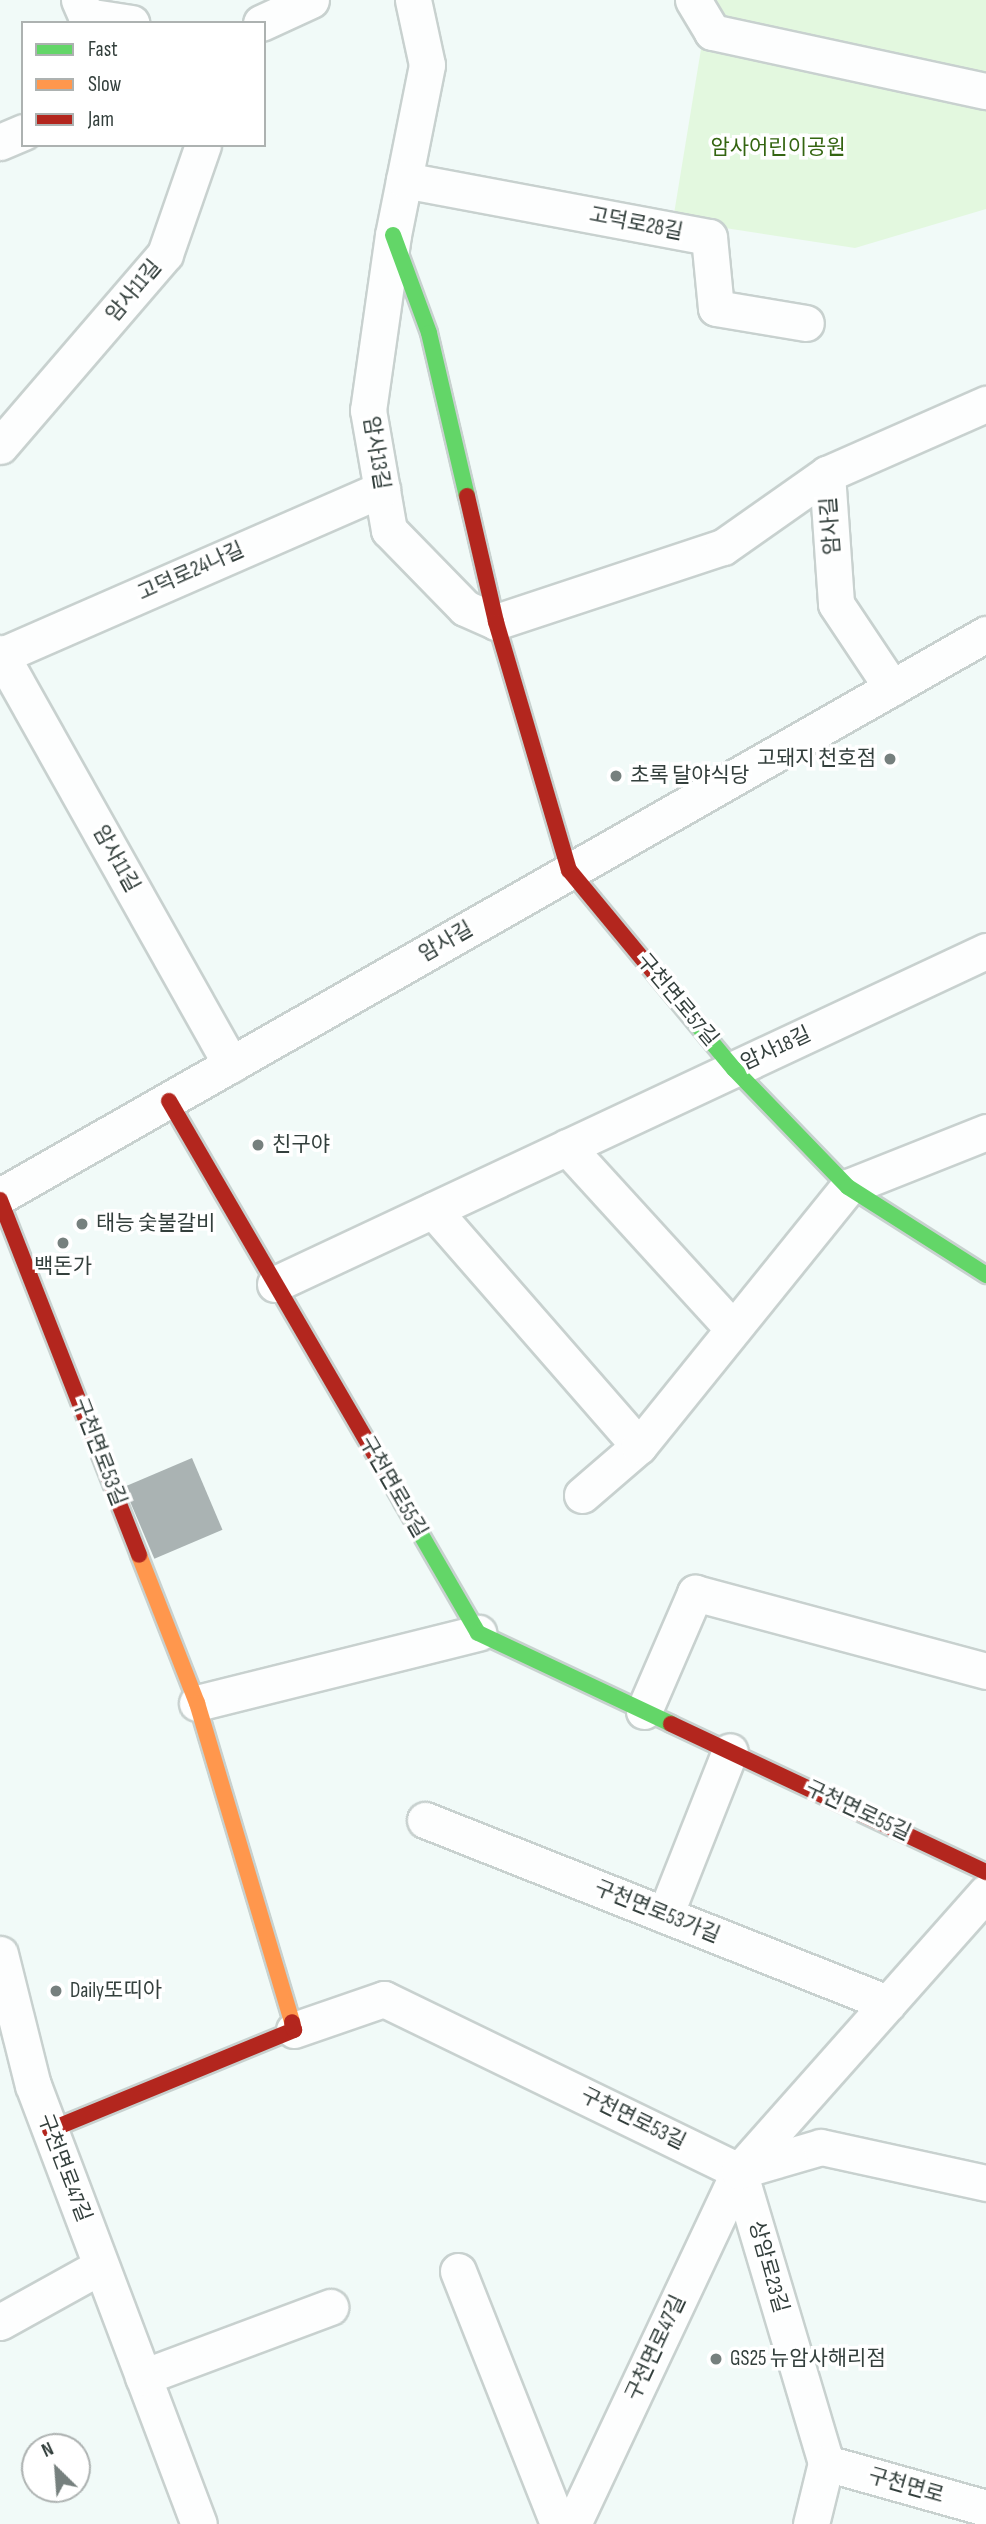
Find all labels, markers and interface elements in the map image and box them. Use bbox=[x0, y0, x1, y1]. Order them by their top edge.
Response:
legend bbox=[21, 21, 266, 147]
text: Fast bbox=[88, 37, 118, 62]
text: Slow bbox=[88, 72, 121, 97]
text: Jam bbox=[88, 107, 114, 132]
park label: 암사어린이공원 bbox=[710, 135, 846, 161]
street label: 고덕로28길 bbox=[587, 203, 685, 245]
street label: 암사11길 bbox=[101, 255, 167, 327]
street label: 암사13길 bbox=[358, 414, 394, 492]
street label: 암사길 bbox=[816, 496, 846, 556]
street label: 고덕로24나길 bbox=[134, 537, 248, 607]
place label: 고돼지 천호점 bbox=[757, 746, 876, 772]
marker: 고돼지 천호점 bbox=[882, 751, 898, 767]
place label: 초록 달야식당 bbox=[630, 763, 749, 789]
marker: 초록 달야식당 bbox=[608, 768, 624, 784]
street label: 암사11길 bbox=[87, 821, 145, 897]
street label: 암사길 bbox=[415, 917, 477, 967]
street label: 구천면로57길 bbox=[631, 948, 723, 1052]
street label: 암사18길 bbox=[737, 1022, 815, 1076]
place label: 친구야 bbox=[272, 1132, 330, 1158]
marker: 친구야 bbox=[250, 1137, 266, 1153]
place label: 태능 숯불갈비 bbox=[96, 1211, 215, 1237]
marker: 태능 숯불갈비 bbox=[74, 1216, 90, 1232]
marker: 백돈가 bbox=[55, 1235, 71, 1251]
place label: 백돈가 bbox=[34, 1254, 92, 1280]
street label: 구천면로53길 bbox=[67, 1394, 131, 1510]
street label: 구천면로55길 bbox=[354, 1432, 432, 1542]
street label: 구천면로55길 bbox=[801, 1776, 915, 1846]
street label: 구천면로53가길 bbox=[591, 1875, 723, 1949]
place label: Daily또띠아 bbox=[70, 1978, 162, 2004]
marker: Daily또띠아 bbox=[48, 1983, 64, 1999]
street label: 구천면로53길 bbox=[576, 2083, 690, 2155]
street label: 구천면로47길 bbox=[32, 2110, 96, 2226]
street label: 상암로23길 bbox=[743, 2218, 793, 2316]
street label: 구천면로47길 bbox=[621, 2291, 691, 2405]
place label: GS25 뉴암사해리점 bbox=[730, 2346, 886, 2372]
marker: GS25 뉴암사해리점 bbox=[708, 2351, 724, 2367]
north arrow bbox=[21, 2433, 91, 2503]
text: N bbox=[38, 2438, 57, 2463]
street label: 구천면로 bbox=[865, 2463, 947, 2509]

